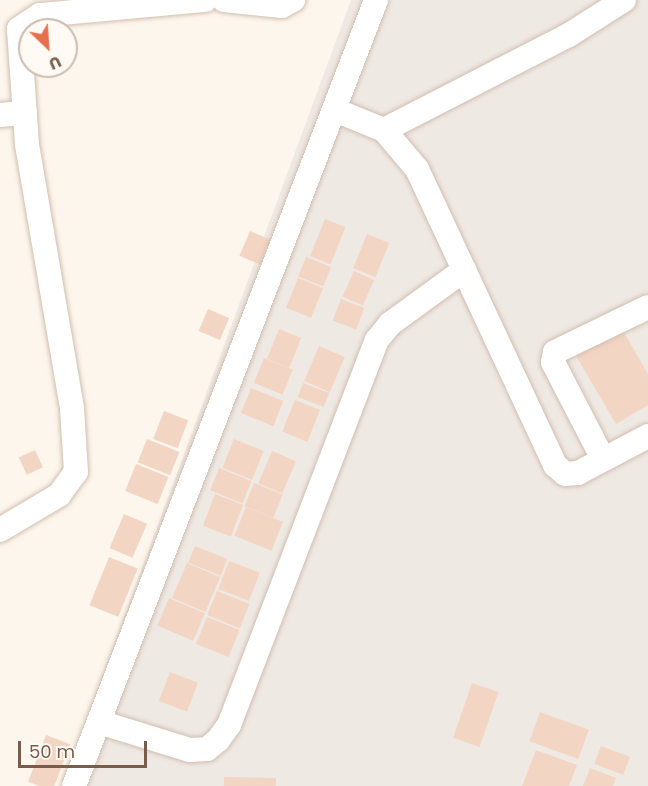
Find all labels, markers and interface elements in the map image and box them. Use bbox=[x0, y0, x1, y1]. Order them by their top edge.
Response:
north arrow bbox=[18, 18, 78, 78]
text: U bbox=[45, 50, 65, 76]
scale bar bbox=[21, 729, 150, 767]
text: 50 m bbox=[29, 739, 75, 764]

